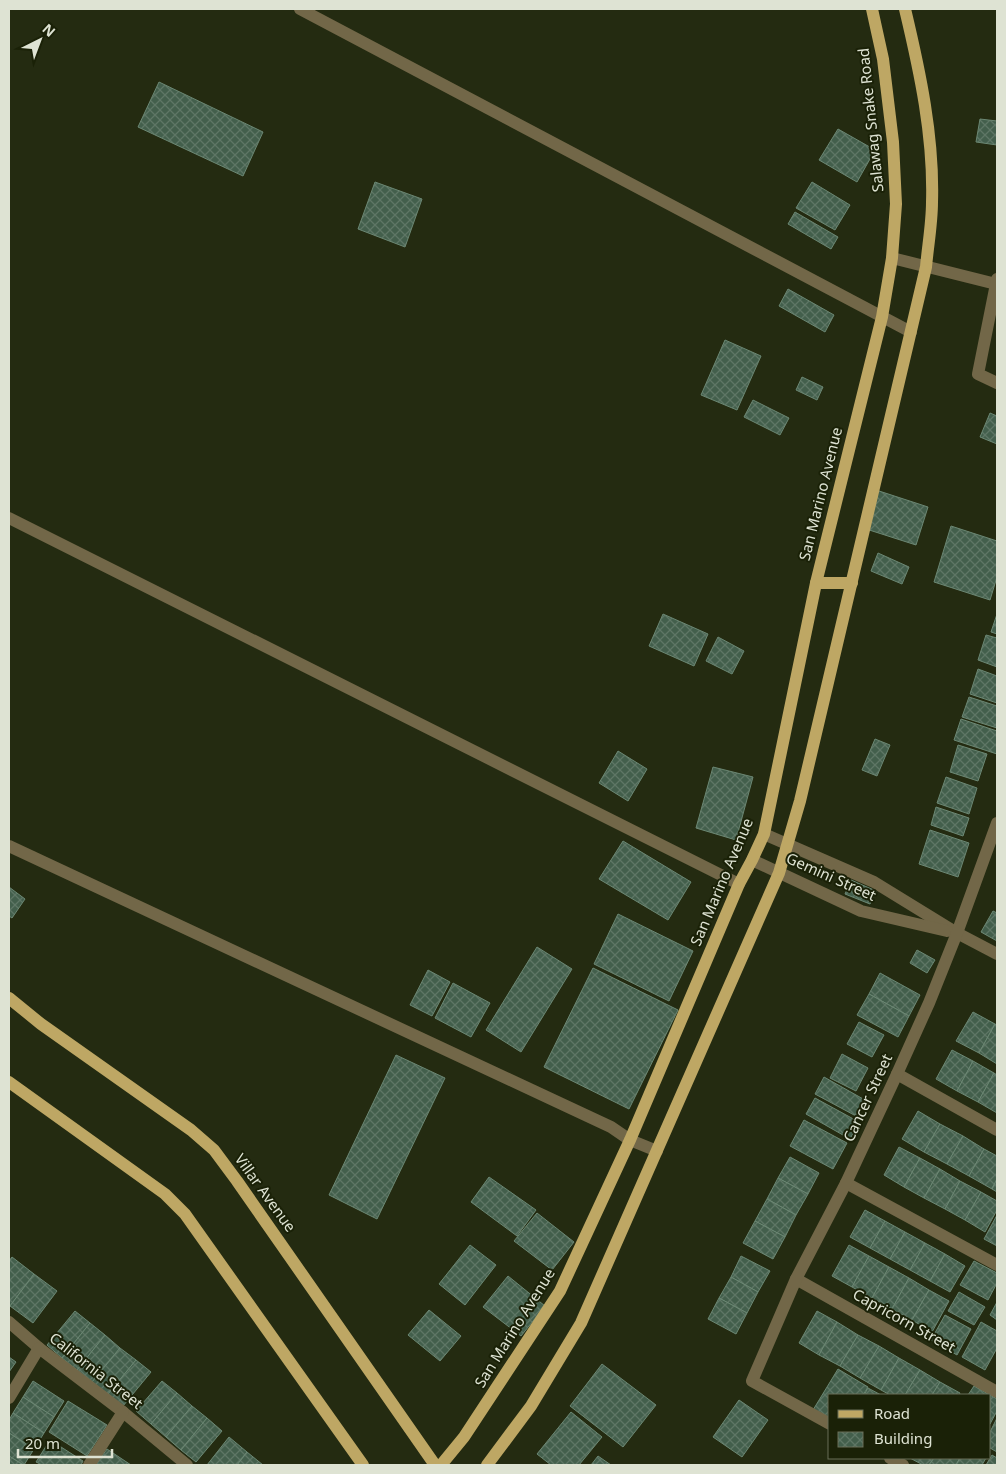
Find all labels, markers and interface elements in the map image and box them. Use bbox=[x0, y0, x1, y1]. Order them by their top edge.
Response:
north arrow bbox=[15, 15, 65, 65]
text: N bbox=[38, 19, 60, 41]
street label: Salawag Snake Road bbox=[853, 47, 888, 193]
street label: San Marino Avenue bbox=[794, 425, 846, 563]
street label: San Marino Avenue bbox=[685, 815, 757, 948]
street label: Gemini Street bbox=[783, 847, 880, 905]
street label: Cancer Street bbox=[838, 1050, 896, 1145]
street label: Villar Avenue bbox=[231, 1149, 301, 1235]
street label: San Marino Avenue bbox=[469, 1264, 559, 1391]
street label: Capricorn Street bbox=[849, 1284, 960, 1357]
street label: California Street bbox=[46, 1327, 148, 1413]
legend bbox=[828, 1394, 991, 1459]
text: Road bbox=[874, 1403, 910, 1423]
scale bar bbox=[18, 1426, 111, 1458]
text: Building bbox=[874, 1428, 932, 1448]
text: 20 m bbox=[25, 1433, 60, 1453]

